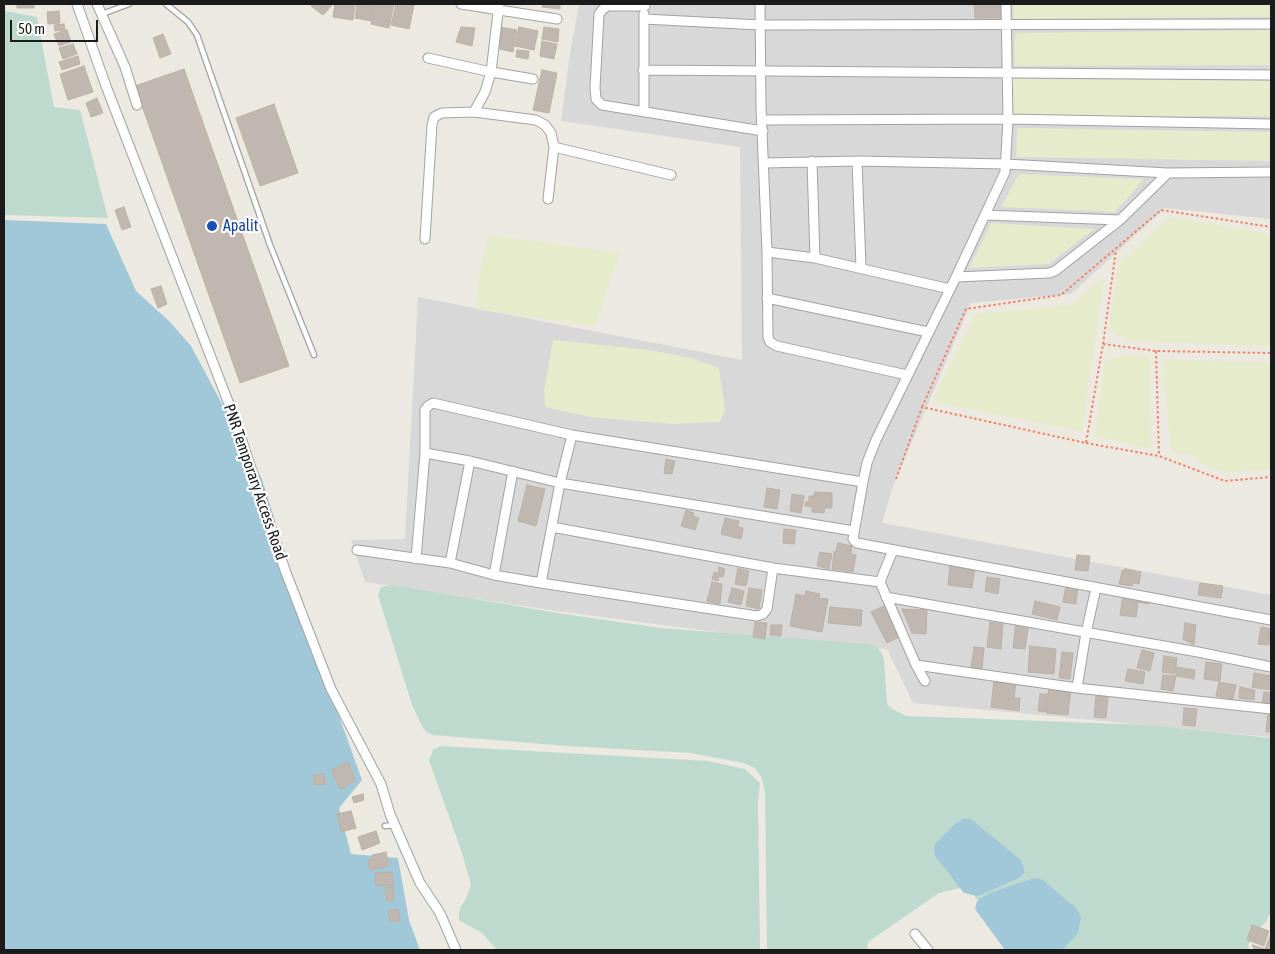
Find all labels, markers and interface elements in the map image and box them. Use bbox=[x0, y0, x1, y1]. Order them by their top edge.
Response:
scale bar bbox=[12, 10, 100, 42]
text: 50 m bbox=[18, 20, 45, 37]
place label: Apalit bbox=[223, 216, 258, 236]
marker: Apalit bbox=[205, 219, 219, 233]
street label: PNR Temporary Access Road bbox=[219, 401, 291, 563]

